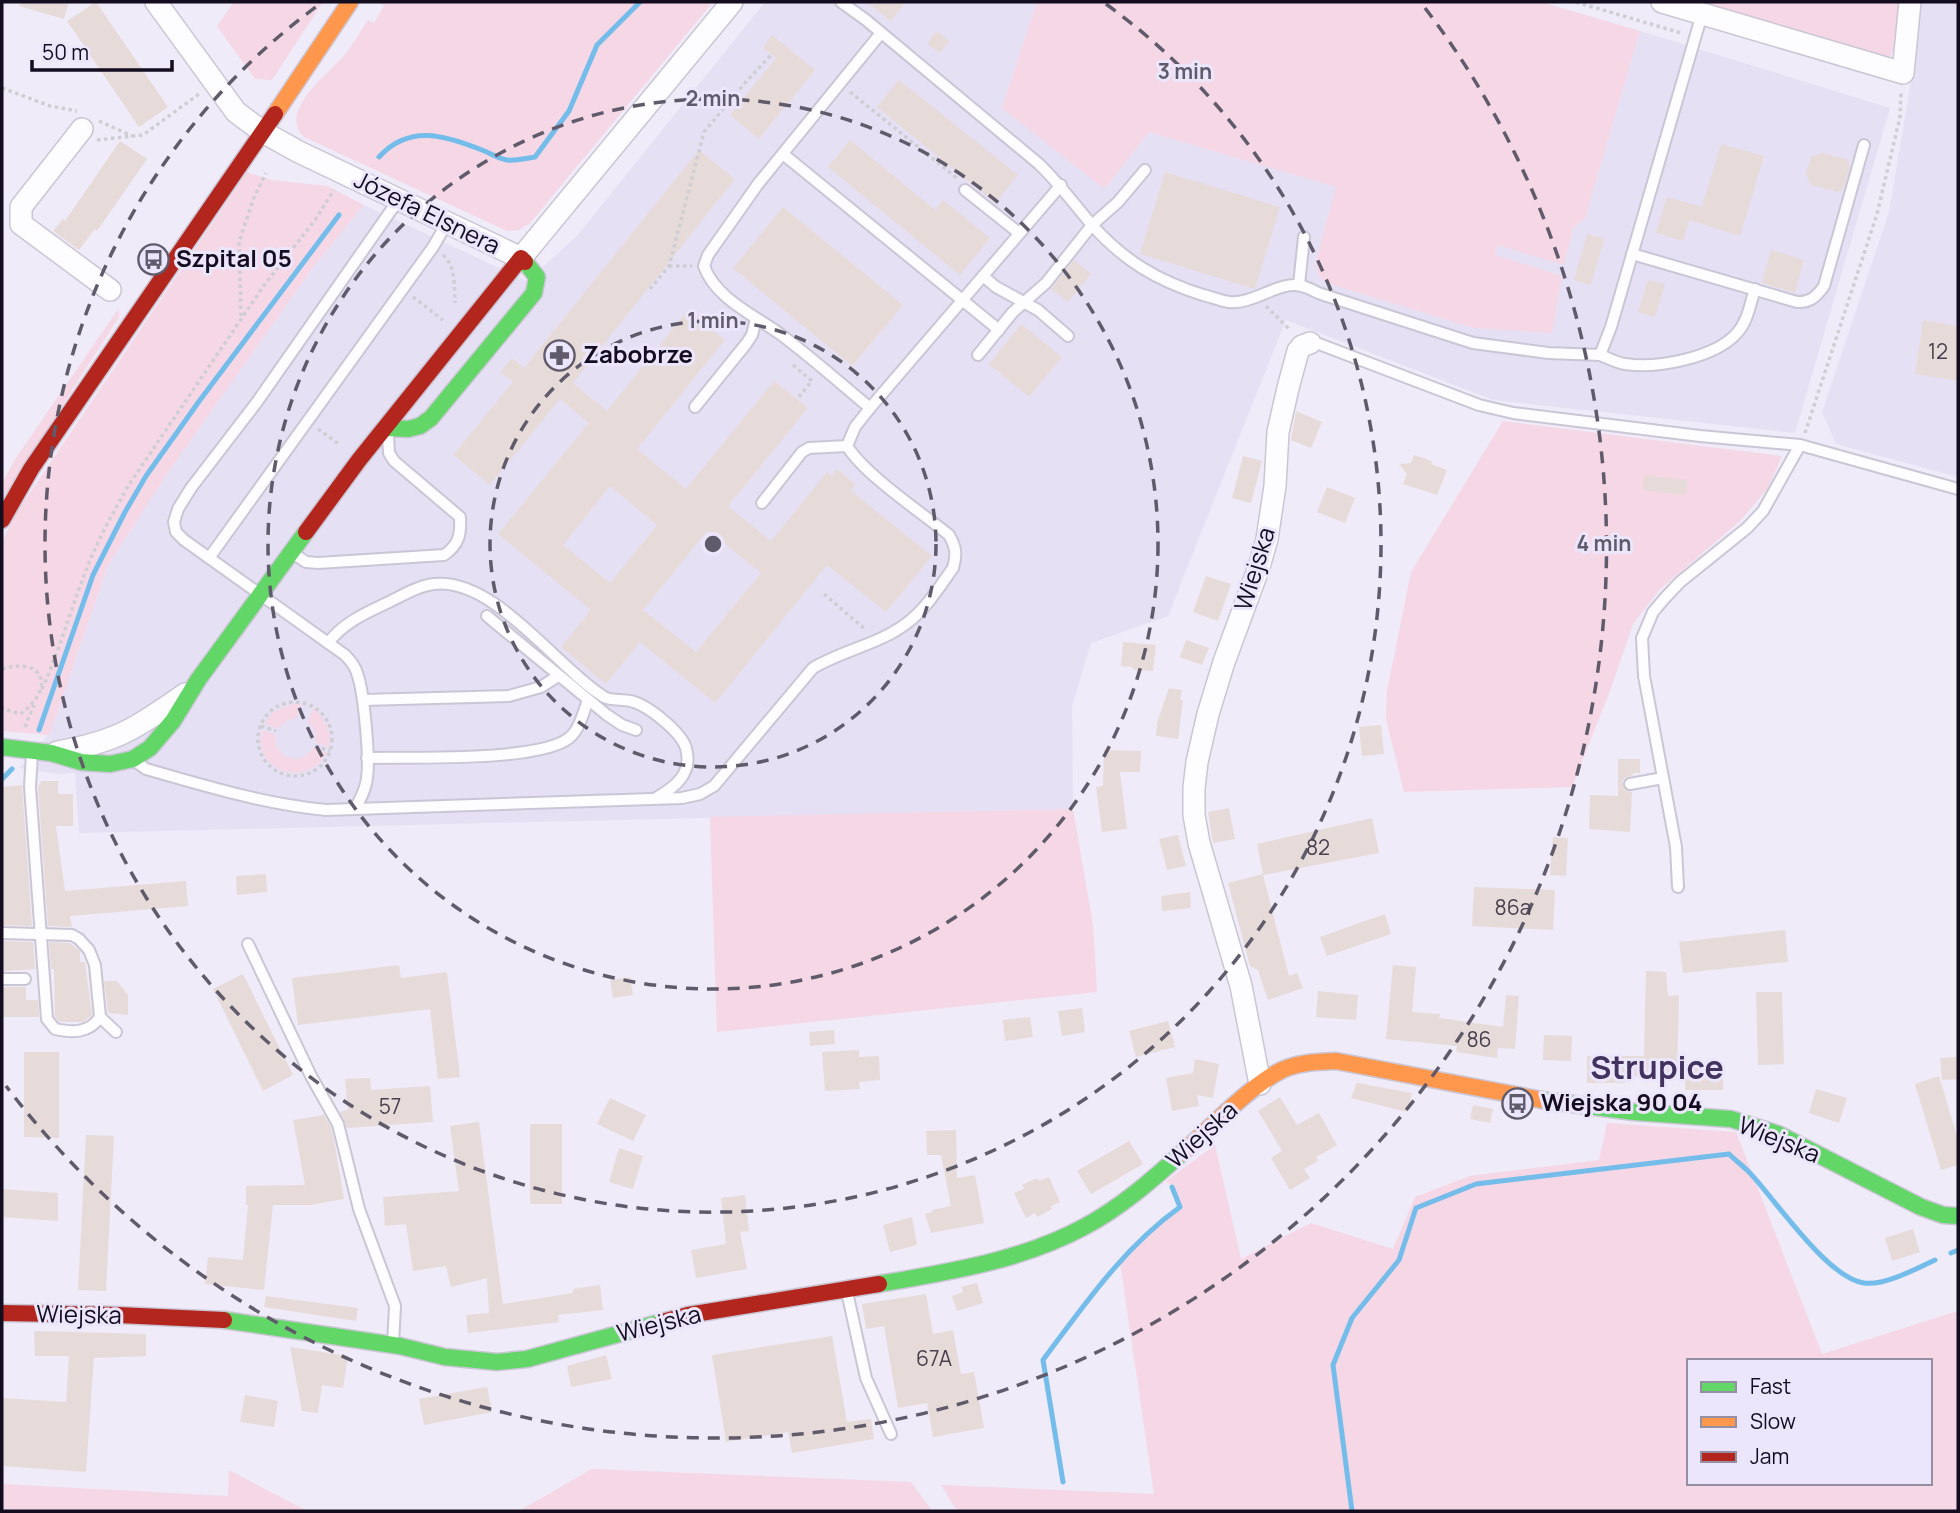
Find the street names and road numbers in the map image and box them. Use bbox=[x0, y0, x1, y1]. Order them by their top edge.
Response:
street label: Józefa Elsnera bbox=[349, 162, 506, 261]
street label: Wiejska bbox=[1225, 523, 1282, 614]
street label: Wiejska bbox=[1158, 1093, 1244, 1175]
street label: Wiejska bbox=[1734, 1107, 1825, 1170]
street label: Wiejska bbox=[36, 1296, 122, 1331]
street label: Wiejska bbox=[613, 1296, 704, 1349]

